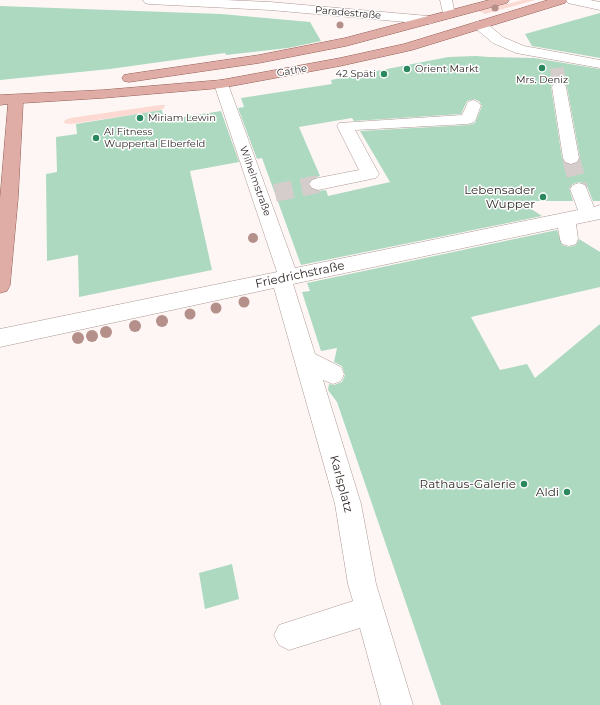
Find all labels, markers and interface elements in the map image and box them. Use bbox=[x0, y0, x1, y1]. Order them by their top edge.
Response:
street label: Paradestraße bbox=[314, 4, 382, 22]
street label: Gathe bbox=[276, 62, 308, 80]
place label: Orient Markt bbox=[415, 63, 479, 75]
marker: Mrs. Deniz bbox=[537, 63, 547, 73]
marker: Orient Markt bbox=[402, 64, 412, 74]
place label: 42 Späti bbox=[336, 68, 376, 80]
marker: 42 Späti bbox=[379, 69, 389, 79]
place label: Mrs. Deniz bbox=[516, 74, 568, 86]
place label: Miriam Lewin bbox=[148, 112, 216, 124]
marker: Miriam Lewin bbox=[135, 113, 145, 123]
place label: AI Fitness Wuppertal Elberfeld bbox=[104, 126, 205, 150]
marker: AI Fitness Wuppertal Elberfeld bbox=[91, 133, 101, 143]
street label: Wilhelmstraße bbox=[237, 144, 273, 218]
place label: Lebensader Wupper bbox=[464, 183, 535, 211]
marker: Lebensader Wupper bbox=[538, 192, 548, 202]
street label: Friedrichstraße bbox=[254, 259, 346, 291]
street label: Karlsplatz bbox=[326, 454, 356, 514]
place label: Rathaus-Galerie bbox=[420, 477, 516, 491]
marker: Rathaus-Galerie bbox=[519, 479, 529, 489]
place label: Aldi bbox=[536, 485, 559, 499]
marker: Aldi bbox=[562, 487, 572, 497]

